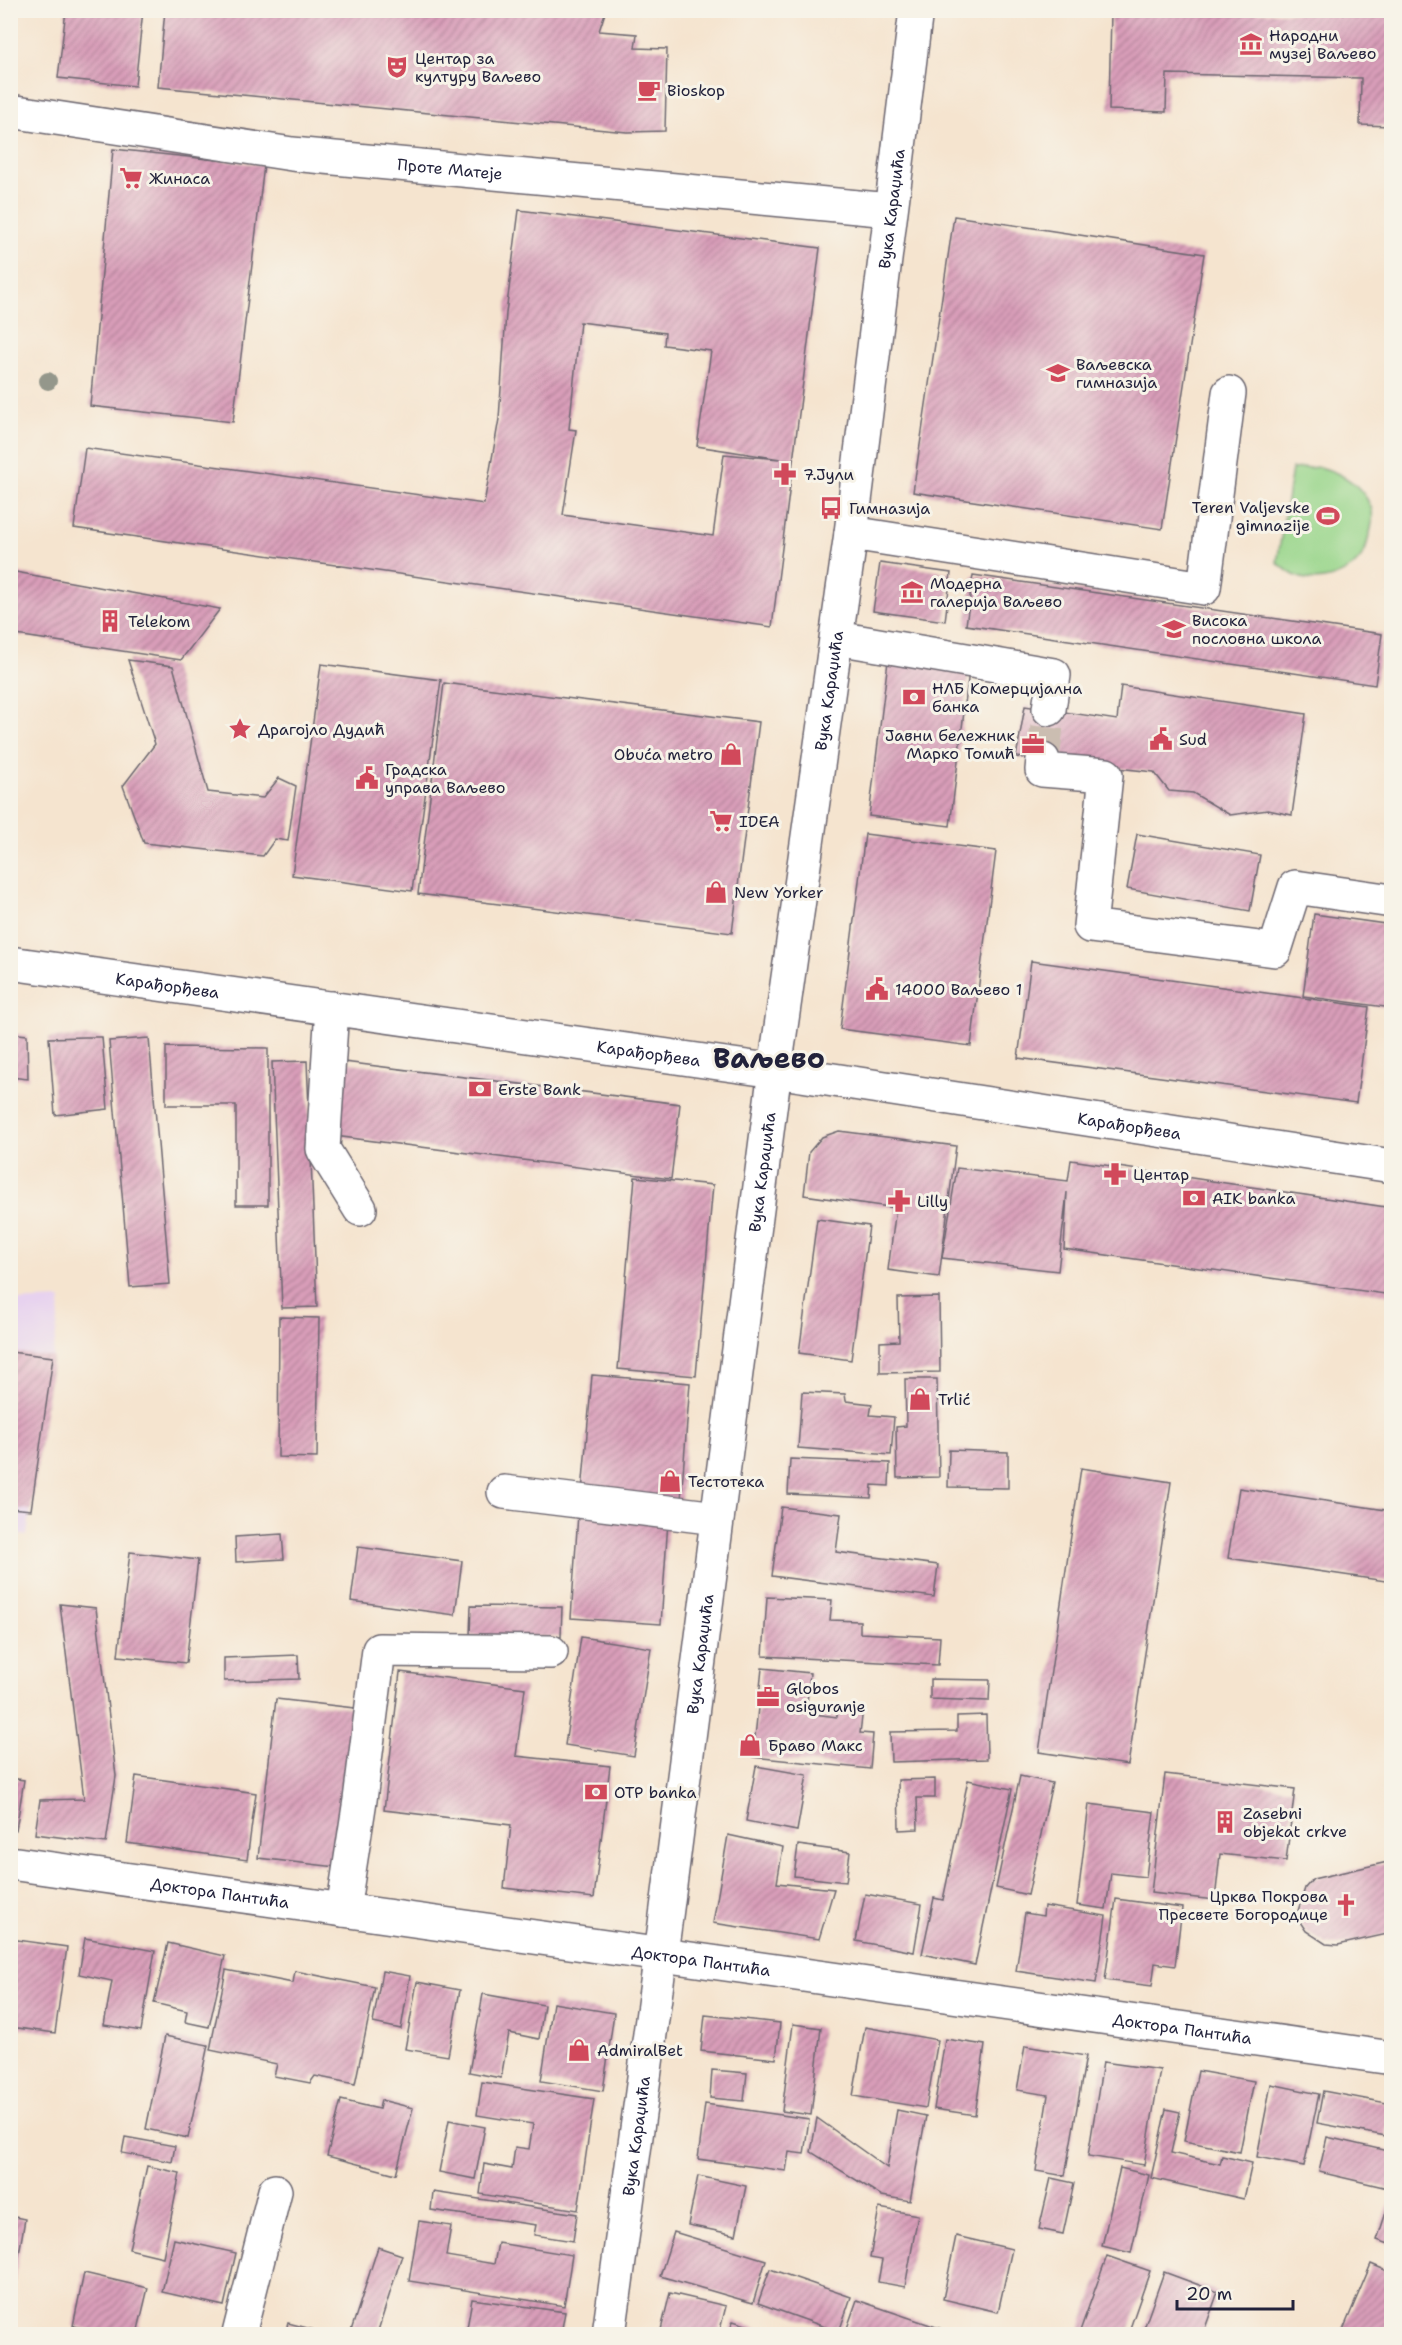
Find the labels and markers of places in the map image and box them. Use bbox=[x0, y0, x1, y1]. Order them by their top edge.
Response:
place label: Народни музеј Ваљево bbox=[1269, 25, 1376, 64]
museum icon: Народни музеј Ваљево bbox=[1238, 31, 1264, 57]
place label: Центар за културу Ваљево bbox=[415, 48, 541, 87]
theatre icon: Центар за културу Ваљево bbox=[384, 54, 410, 80]
cafe icon: Bioskop bbox=[636, 77, 662, 103]
place label: Bioskop bbox=[667, 80, 725, 101]
supermarket icon: Жинаса bbox=[118, 165, 144, 191]
place label: Жинаса bbox=[149, 168, 210, 189]
place label: Ваљевска гимназија bbox=[1076, 354, 1157, 393]
school or university icon: Ваљевска гимназија bbox=[1045, 360, 1071, 386]
pharmacy icon: 7.Јули bbox=[772, 461, 798, 487]
place label: 7.Јули bbox=[803, 464, 854, 485]
bus stop icon: Гимназија bbox=[818, 495, 844, 521]
place label: Teren Valjevske gimnazije bbox=[1192, 497, 1310, 536]
place label: Гимназија bbox=[849, 498, 930, 519]
sports icon: Teren Valjevske gimnazije bbox=[1315, 503, 1341, 529]
place label: Модерна галерија Ваљево bbox=[930, 573, 1062, 612]
museum icon: Модерна галерија Ваљево bbox=[899, 579, 925, 605]
building icon: Telekom bbox=[97, 608, 123, 634]
place label: Висока пословна школа bbox=[1192, 610, 1321, 649]
place label: Telekom bbox=[128, 611, 191, 632]
school or university icon: Висока пословна школа bbox=[1161, 616, 1187, 642]
place label: НЛБ Комерцијална банка bbox=[932, 678, 1082, 717]
bank icon: НЛБ Комерцијална банка bbox=[901, 684, 927, 710]
place icon: Драгојло Дудић bbox=[227, 716, 253, 742]
place label: Драгојло Дудић bbox=[258, 719, 385, 740]
place label: Јавни бележник Марко Томић bbox=[885, 725, 1015, 764]
public building icon: Sud bbox=[1148, 726, 1174, 752]
place label: Sud bbox=[1179, 729, 1207, 750]
office icon: Јавни бележник Марко Томић bbox=[1020, 731, 1046, 757]
shop icon: Obuća metro bbox=[718, 741, 744, 767]
place label: Obuća metro bbox=[614, 744, 713, 765]
place label: Градска управа Ваљево bbox=[385, 759, 506, 798]
public building icon: Градска управа Ваљево bbox=[354, 765, 380, 791]
supermarket icon: IDEA bbox=[708, 808, 734, 834]
place label: IDEA bbox=[739, 811, 780, 832]
shop icon: New Yorker bbox=[703, 879, 729, 905]
place label: New Yorker bbox=[734, 882, 824, 903]
public building icon: 14000 Ваљево 1 bbox=[864, 976, 890, 1002]
place label: 14000 Ваљево 1 bbox=[895, 979, 1022, 1000]
bank icon: Erste Bank bbox=[467, 1076, 493, 1102]
place label: Erste Bank bbox=[498, 1079, 581, 1100]
pharmacy icon: Центар bbox=[1102, 1161, 1128, 1187]
place label: Центар bbox=[1133, 1164, 1189, 1185]
bank icon: AIK banka bbox=[1181, 1185, 1207, 1211]
pharmacy icon: Lilly bbox=[886, 1188, 912, 1214]
place label: AIK banka bbox=[1212, 1188, 1296, 1209]
place label: Lilly bbox=[917, 1191, 948, 1212]
shop icon: Trlić bbox=[907, 1386, 933, 1412]
place label: Trlić bbox=[938, 1389, 971, 1410]
shop icon: Тестотека bbox=[657, 1468, 683, 1494]
place label: Тестотека bbox=[688, 1471, 764, 1492]
place label: Globos osiguranje bbox=[786, 1678, 866, 1717]
office icon: Globos osiguranje bbox=[755, 1684, 781, 1710]
shop icon: Браво Макс bbox=[737, 1732, 763, 1758]
place label: Браво Макс bbox=[768, 1735, 863, 1756]
bank icon: OTP banka bbox=[583, 1779, 609, 1805]
place label: OTP banka bbox=[614, 1782, 696, 1803]
place label: Zasebni objekat crkve bbox=[1243, 1803, 1347, 1842]
building icon: Zasebni objekat crkve bbox=[1212, 1809, 1238, 1835]
place label: Црква Покрова Пресвете Богородице bbox=[1159, 1886, 1328, 1925]
church icon: Црква Покрова Пресвете Богородице bbox=[1333, 1892, 1359, 1918]
shop icon: AdmiralBet bbox=[566, 2037, 592, 2063]
place label: AdmiralBet bbox=[597, 2040, 683, 2061]

